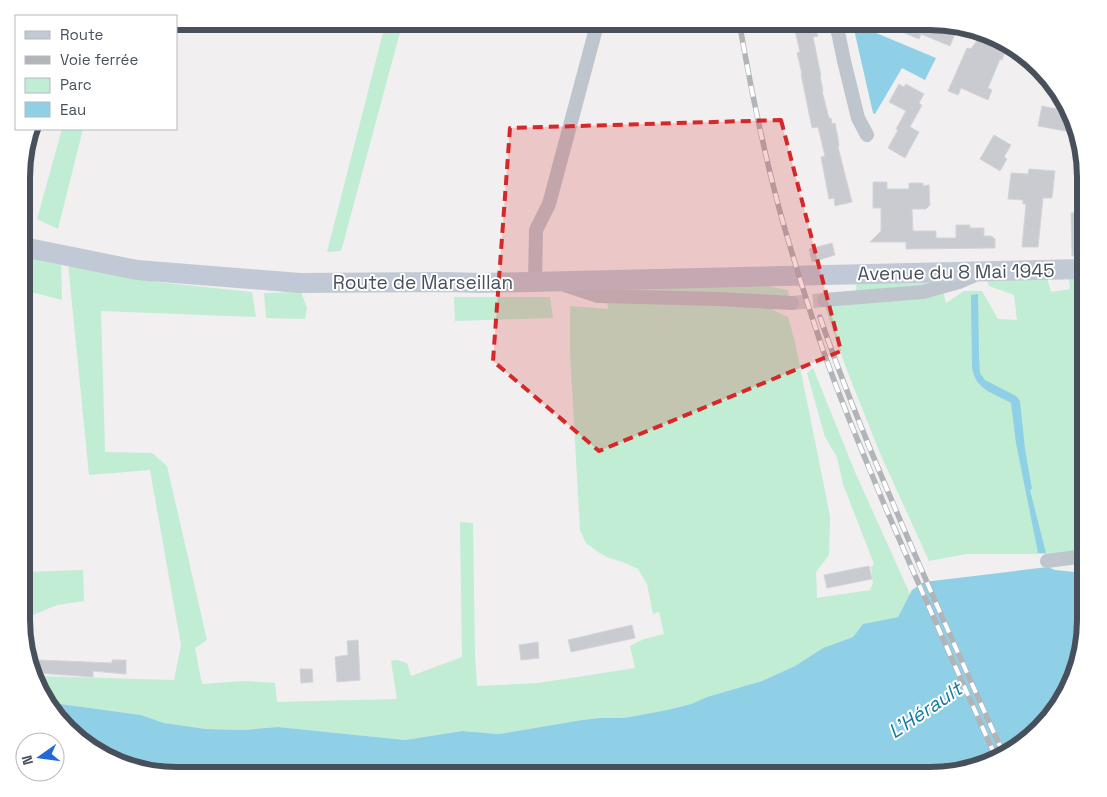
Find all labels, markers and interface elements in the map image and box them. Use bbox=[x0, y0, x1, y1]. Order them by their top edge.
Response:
legend bbox=[15, 15, 178, 130]
text: Route bbox=[60, 25, 104, 44]
text: Voie ferrée bbox=[60, 50, 138, 69]
text: Parc bbox=[60, 75, 92, 94]
text: Eau bbox=[60, 100, 86, 119]
street label: Avenue du 8 Mai 1945 bbox=[857, 258, 1055, 286]
street label: Route de Marseillan bbox=[333, 270, 513, 295]
water label: L'Hérault bbox=[883, 675, 968, 744]
north arrow bbox=[15, 732, 65, 782]
text: N bbox=[18, 753, 37, 767]

